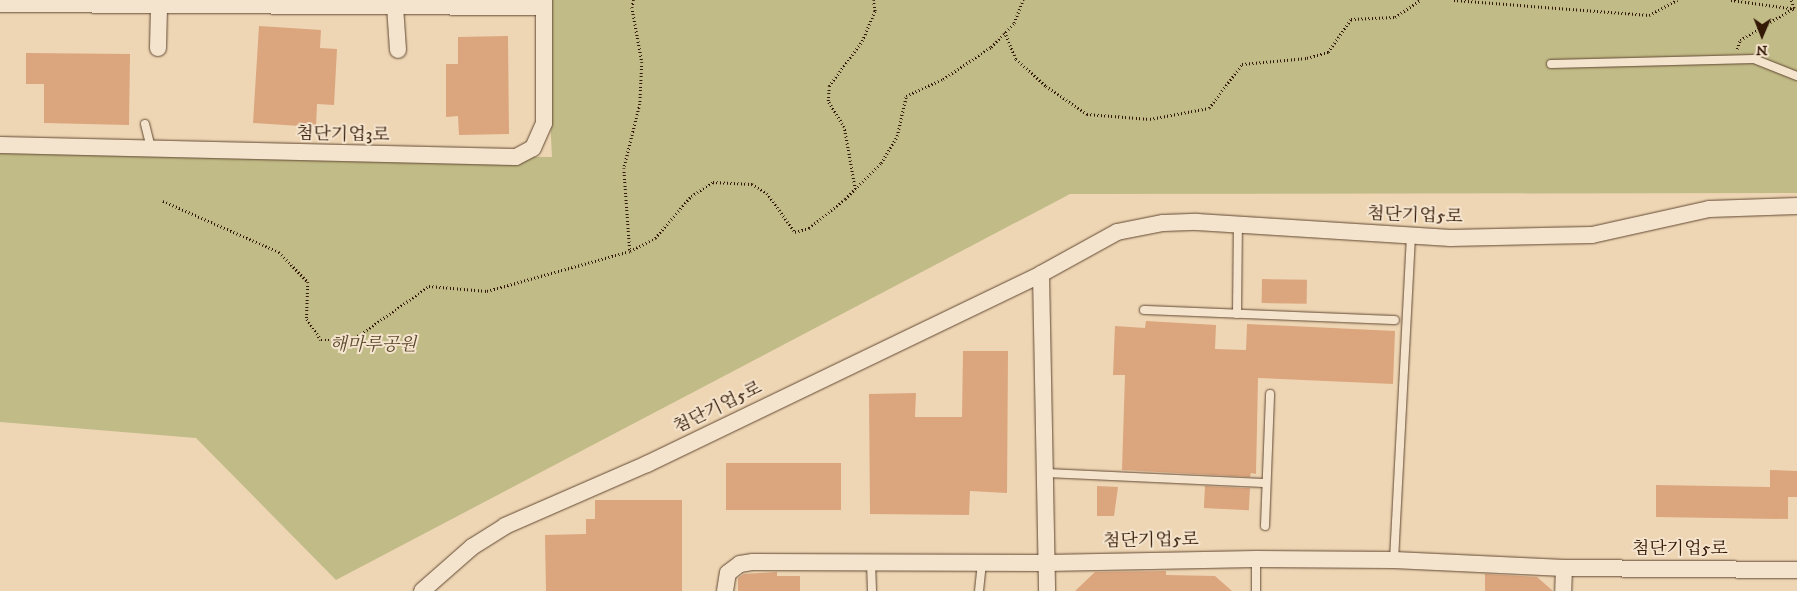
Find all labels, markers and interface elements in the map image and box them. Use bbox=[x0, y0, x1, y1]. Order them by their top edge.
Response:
north arrow bbox=[1737, 10, 1787, 60]
text: N bbox=[1756, 41, 1768, 59]
street label: 첨단기업3로 bbox=[296, 123, 390, 147]
street label: 첨단기업5로 bbox=[1367, 204, 1463, 228]
park label: 해마루공원 bbox=[330, 334, 416, 356]
street label: 첨단기업5로 bbox=[670, 377, 766, 439]
street label: 첨단기업5로 bbox=[1103, 529, 1199, 553]
street label: 첨단기업5로 bbox=[1632, 538, 1728, 560]

